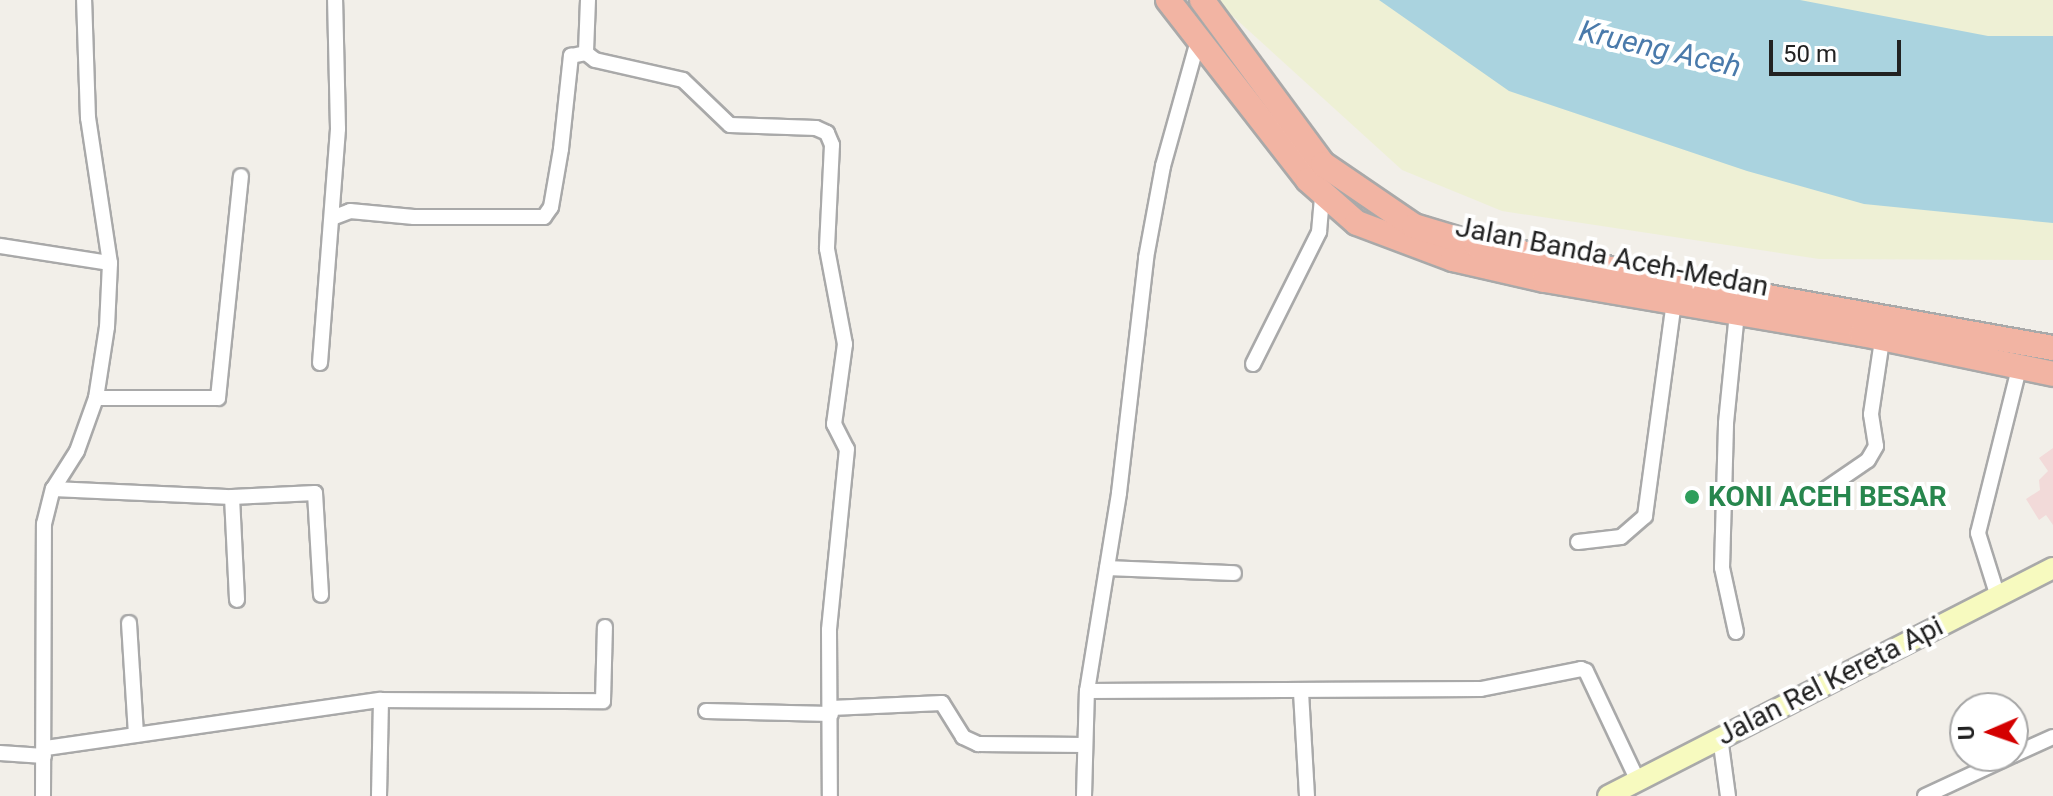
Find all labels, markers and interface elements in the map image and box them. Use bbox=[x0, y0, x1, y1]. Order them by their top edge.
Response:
water label: Krueng Aceh bbox=[1576, 13, 1744, 85]
scale bar bbox=[1773, 24, 1905, 74]
text: 50 m bbox=[1783, 40, 1837, 68]
street label: Jalan Banda Aceh-Medan bbox=[1453, 210, 1771, 304]
place label: KONI ACEH BESAR bbox=[1708, 480, 1947, 514]
marker: KONI ACEH BESAR bbox=[1683, 488, 1701, 506]
street label: Jalan Rel Kereta Api bbox=[1711, 609, 1949, 753]
north arrow bbox=[1949, 692, 2029, 772]
text: U bbox=[1954, 725, 1979, 740]

